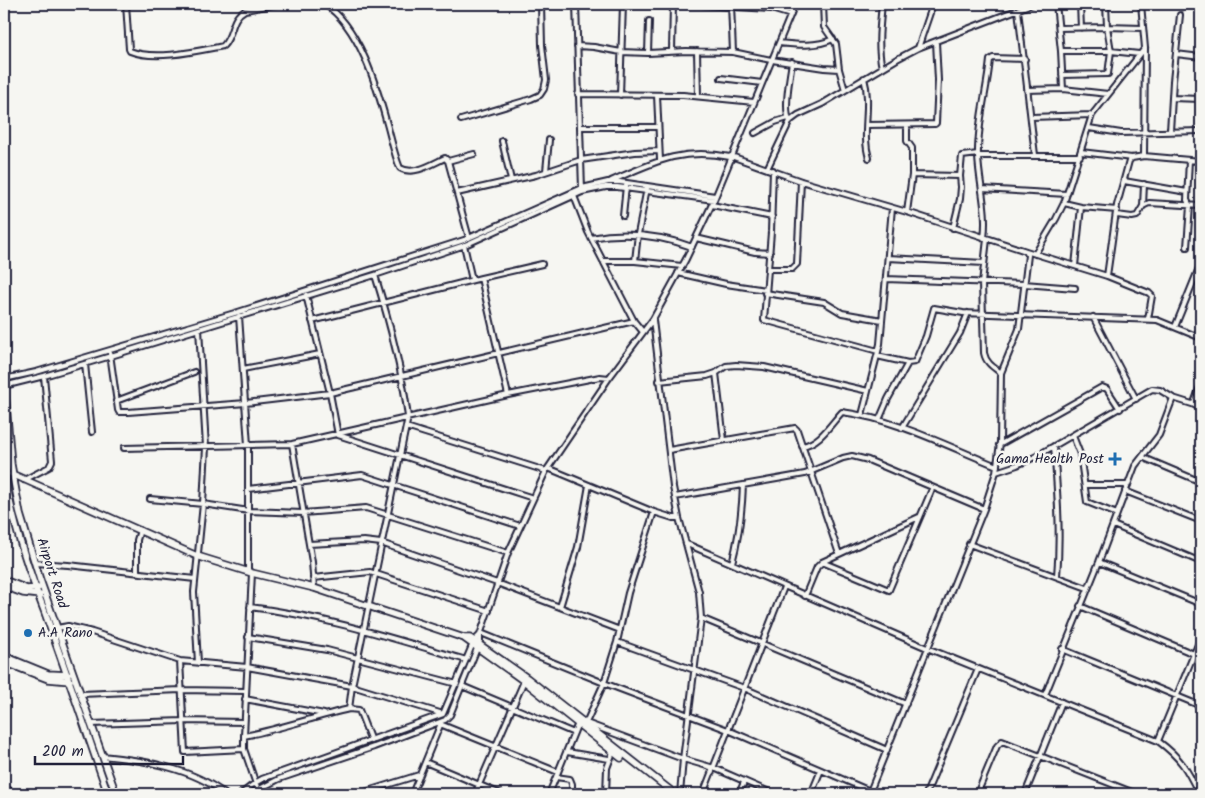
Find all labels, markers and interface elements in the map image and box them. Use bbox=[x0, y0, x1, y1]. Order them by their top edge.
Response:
place label: Gama Health Post bbox=[996, 448, 1105, 470]
marker: Gama Health Post bbox=[1108, 452, 1122, 466]
street label: Airport Road bbox=[30, 535, 74, 612]
place label: A.A Rano bbox=[38, 622, 93, 644]
marker: A.A Rano bbox=[22, 627, 34, 639]
scale bar bbox=[35, 733, 182, 765]
text: 200 m bbox=[42, 740, 84, 764]

